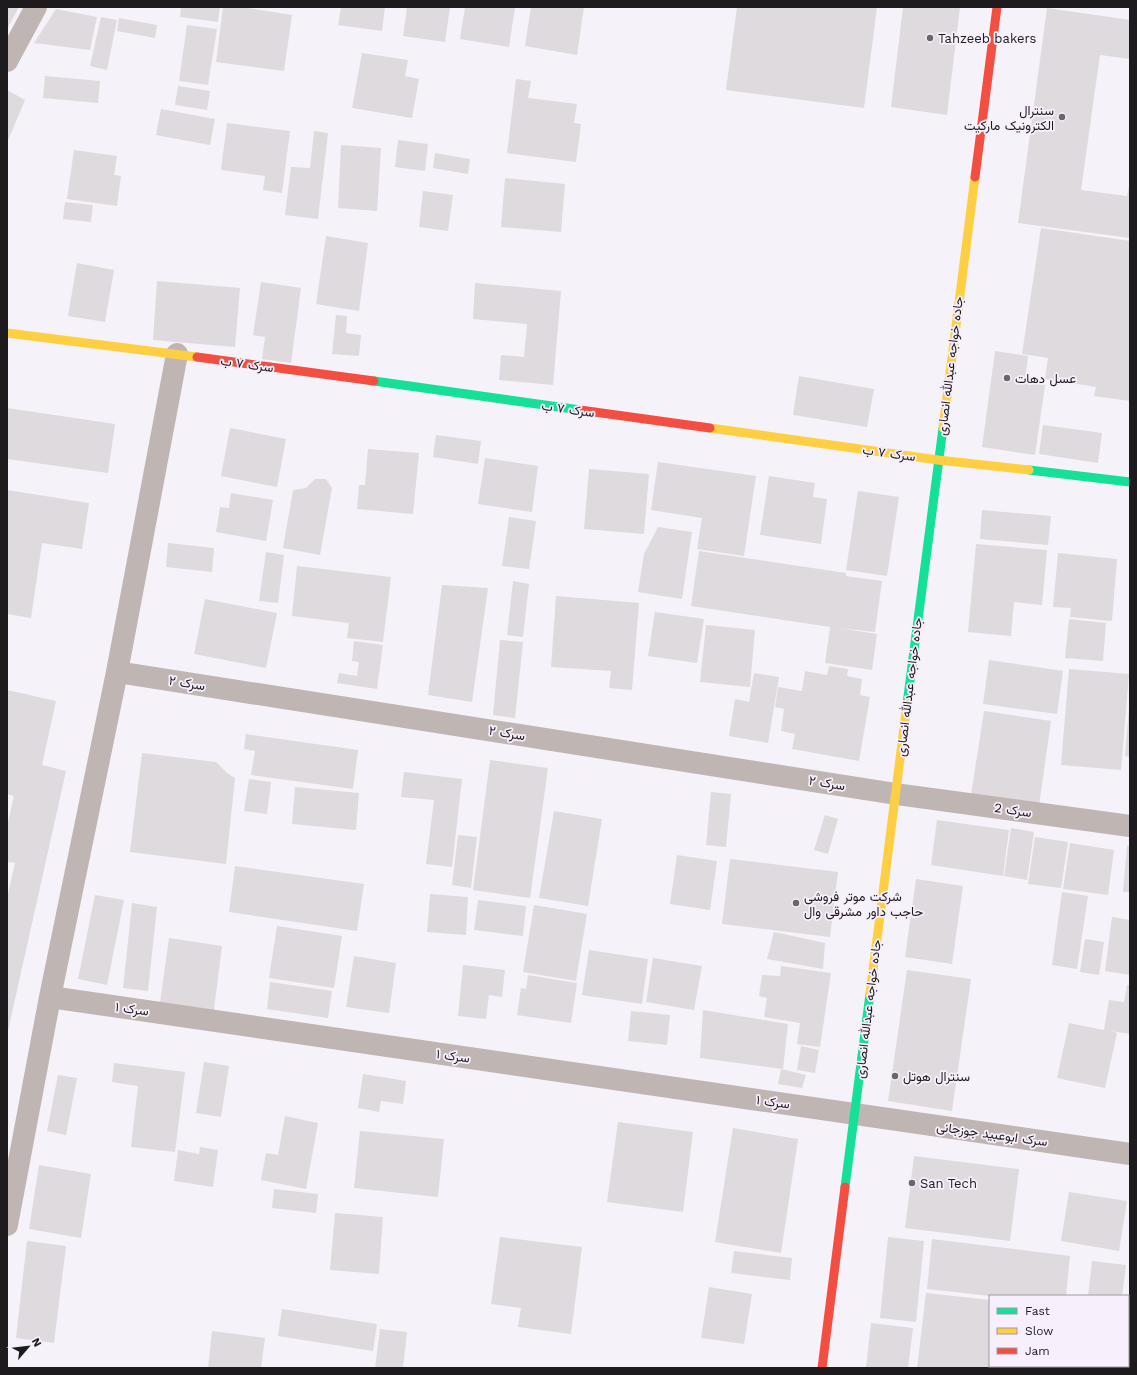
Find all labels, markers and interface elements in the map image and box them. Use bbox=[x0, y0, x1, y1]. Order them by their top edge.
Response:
place label: Tahzeeb bakers bbox=[938, 31, 1037, 46]
marker: Tahzeeb bakers bbox=[925, 33, 935, 43]
place label: سنترال الکترونیک مارکیت bbox=[964, 103, 1054, 134]
marker: سنترال الکترونیک مارکیت bbox=[1057, 112, 1067, 122]
street label: جاده خواجه عبدالله انصاری bbox=[934, 295, 967, 437]
street label: سرک ۷ ب bbox=[219, 353, 274, 376]
place label: عسل دهات bbox=[1015, 371, 1076, 387]
marker: عسل دهات bbox=[1002, 373, 1012, 383]
street label: سرک ۷ ب bbox=[540, 398, 595, 421]
street label: سرک ۷ ب bbox=[861, 442, 916, 465]
street label: جاده خواجه عبدالله انصاری bbox=[893, 616, 926, 758]
street label: سرک ۲ bbox=[168, 673, 206, 694]
street label: سرک ۲ bbox=[488, 723, 526, 744]
street label: سرک ۲ bbox=[808, 773, 846, 794]
street label: سرک 2 bbox=[993, 800, 1033, 821]
place label: شرکت موتر فروشی حاجب داور مشرقی وال bbox=[804, 889, 923, 920]
marker: شرکت موتر فروشی حاجب داور مشرقی وال bbox=[791, 898, 801, 908]
street label: جاده خواجه عبدالله انصاری bbox=[852, 938, 885, 1080]
street label: سرک ۱ bbox=[114, 999, 150, 1020]
street label: سرک ۱ bbox=[435, 1046, 471, 1067]
place label: سنترال هوتل bbox=[903, 1069, 970, 1085]
marker: سنترال هوتل bbox=[890, 1071, 900, 1081]
street label: سرک ۱ bbox=[755, 1092, 791, 1113]
street label: سرک ابوعبید جوزجانی bbox=[935, 1119, 1049, 1150]
place label: San Tech bbox=[920, 1176, 977, 1191]
marker: San Tech bbox=[907, 1178, 917, 1188]
legend bbox=[989, 1295, 1129, 1367]
text: Fast bbox=[1025, 1304, 1050, 1318]
text: Slow bbox=[1025, 1324, 1053, 1338]
north arrow bbox=[8, 1327, 48, 1367]
text: N bbox=[29, 1336, 44, 1349]
text: Jam bbox=[1025, 1344, 1050, 1358]

